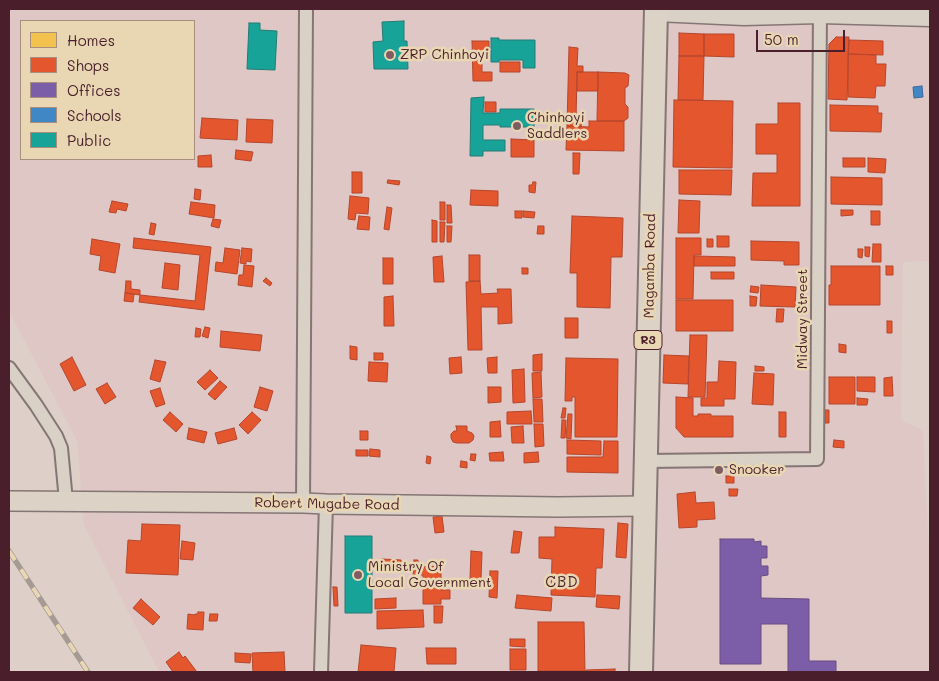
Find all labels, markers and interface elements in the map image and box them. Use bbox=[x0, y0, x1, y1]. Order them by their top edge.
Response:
legend bbox=[20, 20, 195, 160]
scale bar bbox=[759, 20, 848, 52]
text: 50 m bbox=[764, 29, 799, 49]
text: Homes bbox=[67, 30, 115, 50]
place label: ZRP Chinhoyi bbox=[400, 47, 489, 63]
marker: ZRP Chinhoyi bbox=[384, 49, 396, 61]
text: Shops bbox=[67, 55, 109, 75]
text: Offices bbox=[67, 80, 121, 100]
text: Schools bbox=[67, 105, 122, 125]
place label: Chinhoyi Saddlers bbox=[527, 110, 587, 142]
marker: Chinhoyi Saddlers bbox=[511, 120, 523, 132]
text: Public bbox=[67, 130, 111, 150]
street label: Magamba Road bbox=[641, 213, 659, 319]
street label: Midway Street bbox=[795, 269, 811, 369]
road number: R3 bbox=[634, 330, 662, 350]
place label: Snooker bbox=[729, 462, 784, 478]
marker: Snooker bbox=[713, 464, 725, 476]
street label: Robert Mugabe Road bbox=[254, 494, 400, 514]
place label: Ministry Of Local Government bbox=[368, 559, 492, 592]
marker: Ministry Of Local Government bbox=[352, 569, 364, 581]
district label: CBD bbox=[545, 573, 579, 591]

